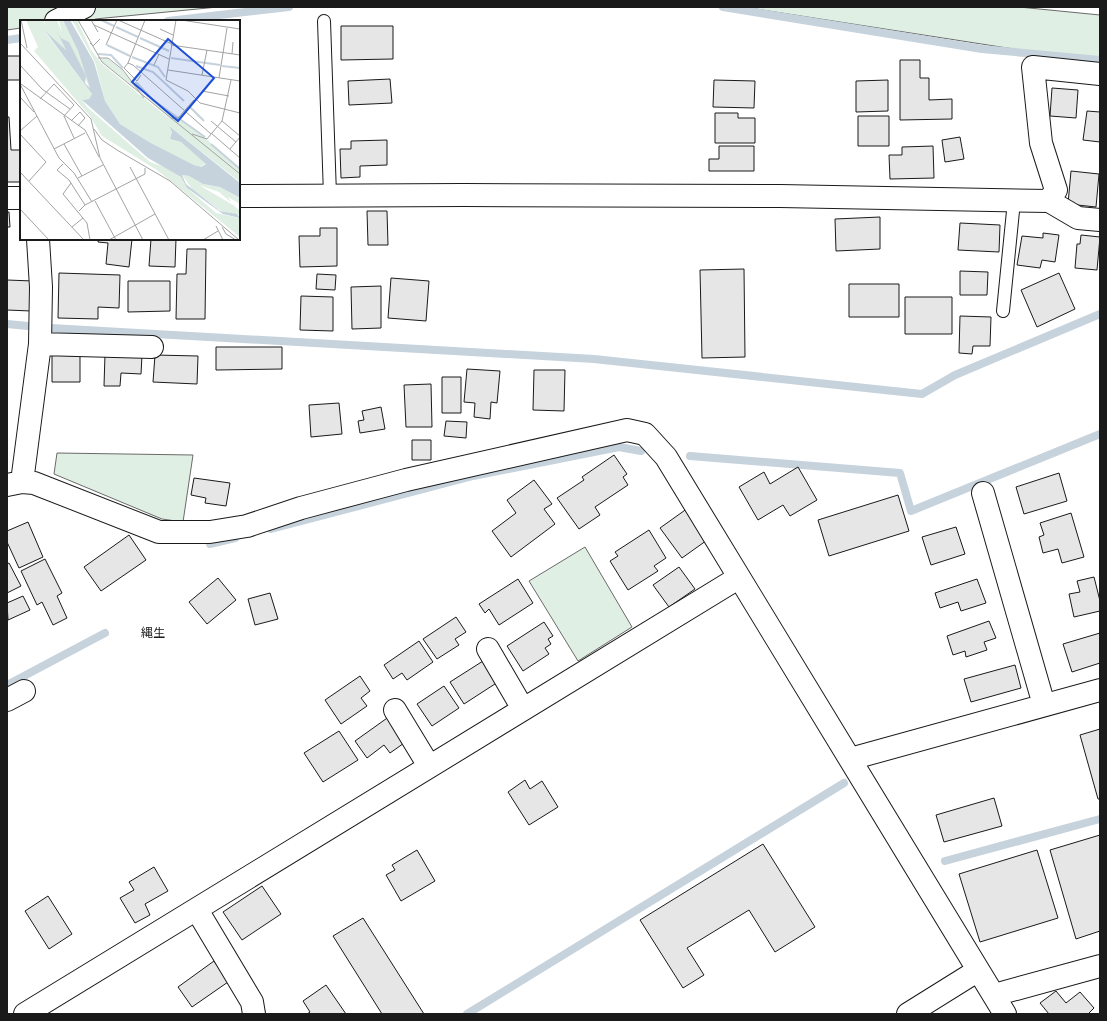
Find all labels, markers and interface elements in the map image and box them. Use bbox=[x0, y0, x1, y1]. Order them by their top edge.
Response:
inset map bbox=[20, 20, 240, 240]
district label: 縄生 bbox=[141, 626, 165, 640]

